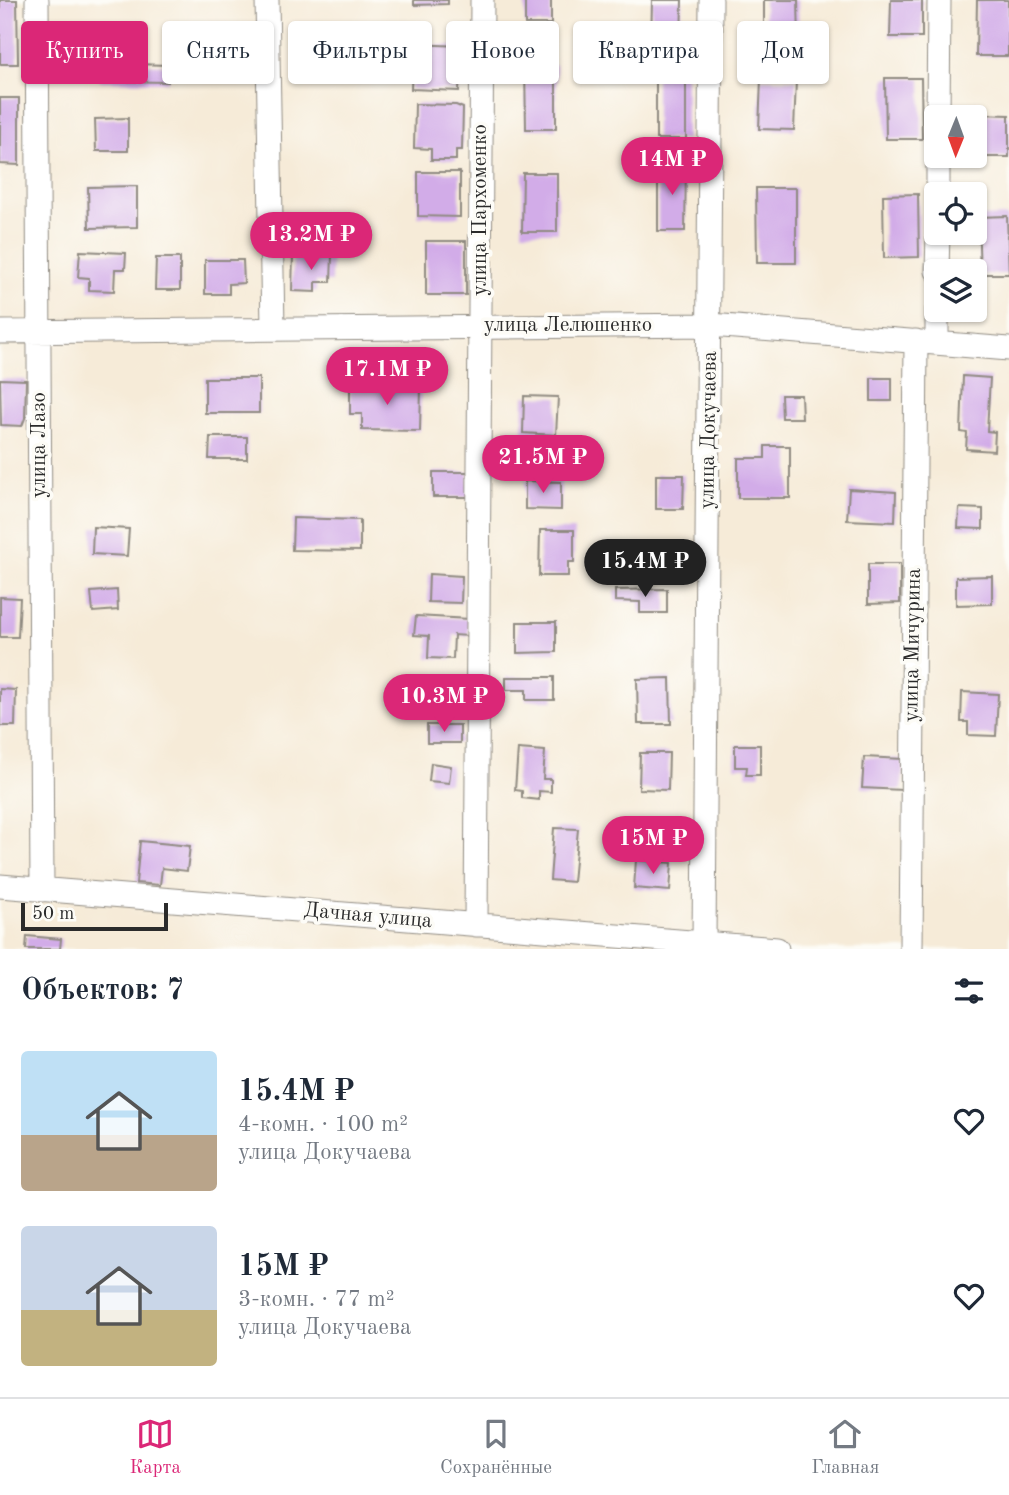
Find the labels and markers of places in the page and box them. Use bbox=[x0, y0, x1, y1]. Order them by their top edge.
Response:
pin: 14M ₽ bbox=[623, 138, 721, 197]
pin: 13.2M ₽ bbox=[246, 212, 376, 272]
pin: 17.1M ₽ bbox=[322, 348, 452, 407]
pin: 21.5M ₽ bbox=[478, 435, 608, 495]
pin: 15.4M ₽ bbox=[580, 540, 710, 599]
pin: 10.3M ₽ bbox=[379, 674, 509, 734]
pin: 15M ₽ bbox=[604, 816, 702, 876]

